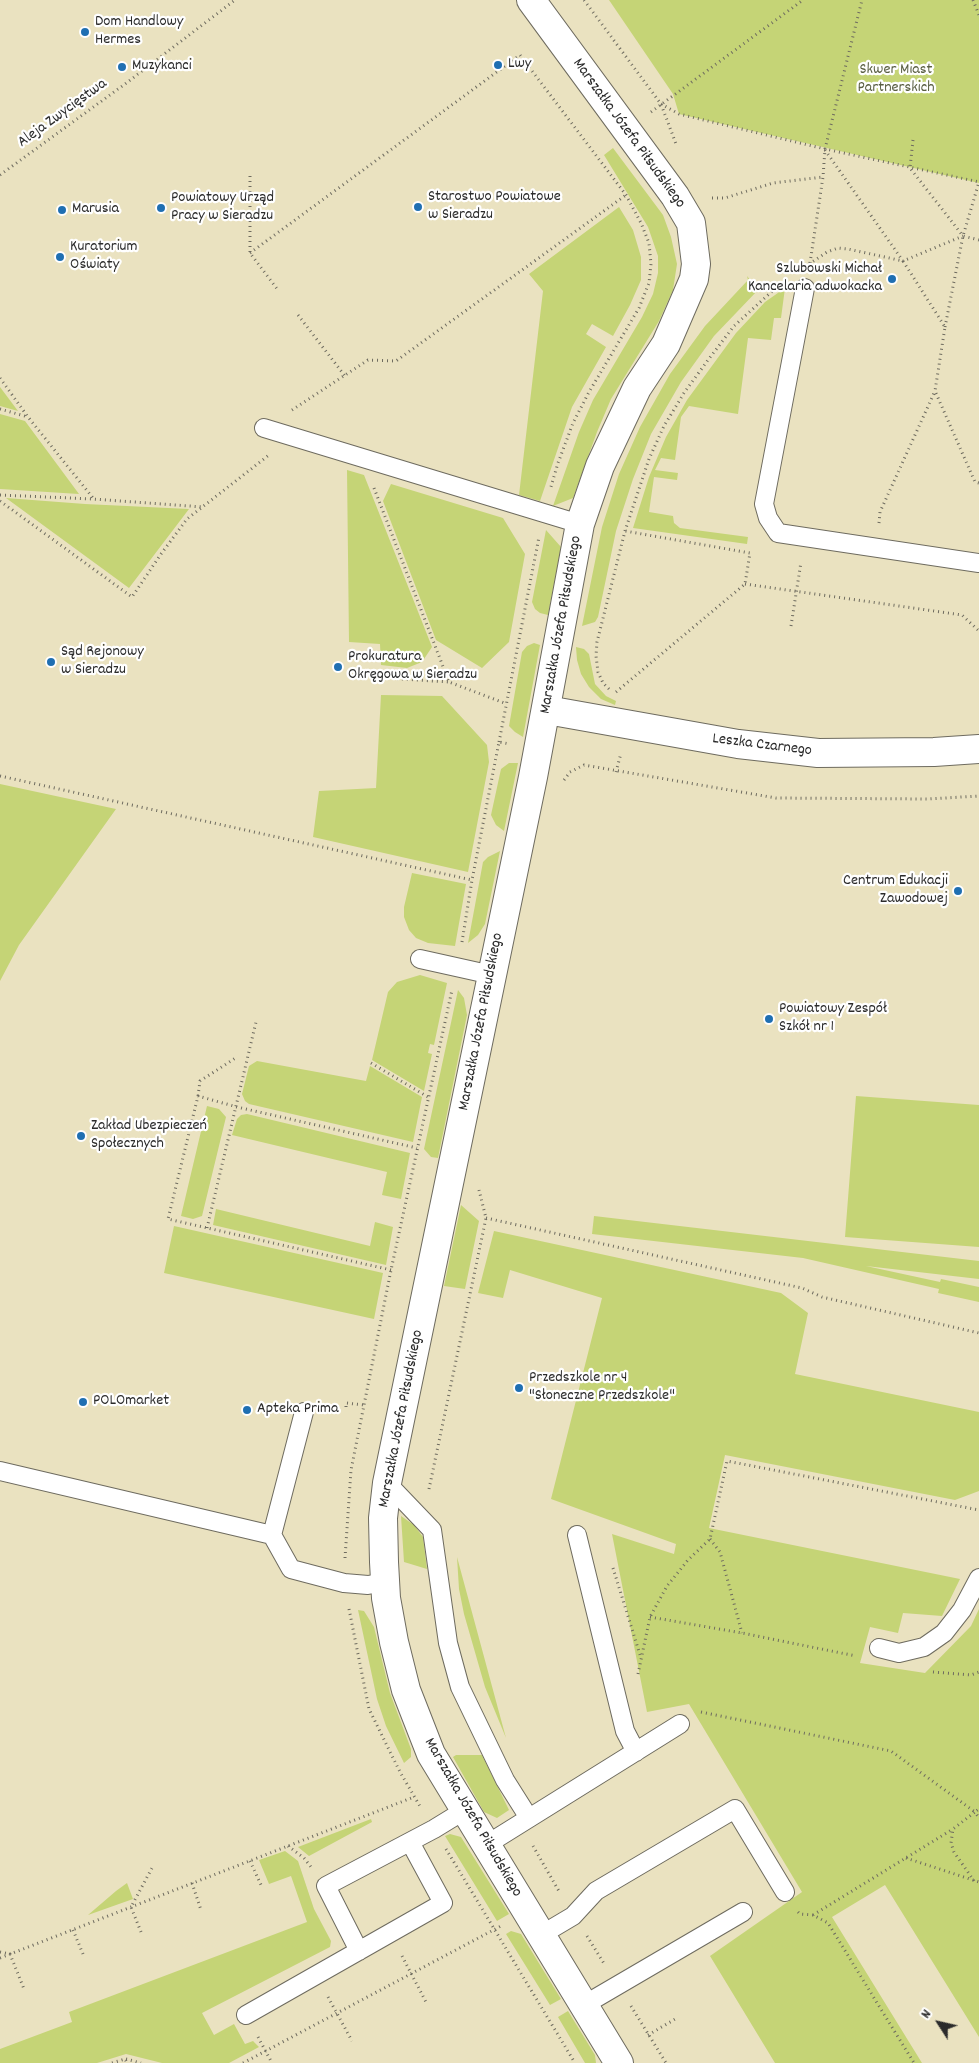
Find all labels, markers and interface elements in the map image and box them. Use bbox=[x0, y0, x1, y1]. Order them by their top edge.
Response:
place label: Dom Handlowy Hermes bbox=[95, 13, 183, 51]
marker: Dom Handlowy Hermes bbox=[79, 26, 91, 38]
place label: Lwy bbox=[508, 55, 531, 75]
street label: Marszałka Józefa Piłsudskiego bbox=[567, 55, 689, 213]
place label: Muzykanci bbox=[132, 57, 192, 77]
marker: Lwy bbox=[492, 59, 504, 71]
marker: Muzykanci bbox=[116, 61, 128, 73]
park label: Skwer Miast Partnerskich bbox=[858, 61, 934, 99]
street label: Aleja Zwycięstwa bbox=[15, 75, 111, 153]
place label: Starostwo Powiatowe w Sieradzu bbox=[428, 188, 561, 226]
place label: Powiatowy Urząd Pracy w Sieradzu bbox=[171, 189, 274, 227]
place label: Marusia bbox=[72, 200, 119, 220]
marker: Starostwo Powiatowe w Sieradzu bbox=[412, 201, 424, 213]
marker: Powiatowy Urząd Pracy w Sieradzu bbox=[155, 202, 167, 214]
marker: Marusia bbox=[56, 204, 68, 216]
place label: Kuratorium Oświaty bbox=[70, 238, 138, 276]
marker: Kuratorium Oświaty bbox=[54, 251, 66, 263]
place label: Szlubowski Michał Kancelaria adwokacka bbox=[748, 260, 882, 298]
marker: Szlubowski Michał Kancelaria adwokacka bbox=[886, 273, 898, 285]
street label: Marszałka Józefa Piłsudskiego bbox=[537, 534, 587, 716]
place label: Sąd Rejonowy w Sieradzu bbox=[61, 643, 144, 681]
place label: Prokuratura Okręgowa w Sieradzu bbox=[348, 648, 477, 686]
marker: Sąd Rejonowy w Sieradzu bbox=[45, 656, 57, 668]
marker: Prokuratura Okręgowa w Sieradzu bbox=[332, 661, 344, 673]
street label: Leszka Czarnego bbox=[711, 730, 813, 762]
place label: Centrum Edukacji Zawodowej bbox=[843, 872, 948, 910]
marker: Centrum Edukacji Zawodowej bbox=[952, 885, 964, 897]
street label: Marszałka Józefa Piłsudskiego bbox=[455, 932, 509, 1112]
place label: Powiatowy Zespół Szkół nr 1 bbox=[779, 1000, 887, 1038]
marker: Powiatowy Zespół Szkół nr 1 bbox=[763, 1013, 775, 1025]
place label: Zakład Ubezpieczeń Społecznych bbox=[91, 1117, 207, 1155]
marker: Zakład Ubezpieczeń Społecznych bbox=[75, 1130, 87, 1142]
street label: Marszałka Józefa Piłsudskiego bbox=[375, 1329, 429, 1509]
place label: Przedszkole nr 4 "Słoneczne Przedszkole" bbox=[529, 1369, 675, 1407]
marker: Przedszkole nr 4 "Słoneczne Przedszkole" bbox=[513, 1382, 525, 1394]
place label: POLOmarket bbox=[93, 1392, 169, 1412]
marker: POLOmarket bbox=[77, 1396, 89, 1408]
place label: Apteka Prima bbox=[257, 1400, 338, 1420]
marker: Apteka Prima bbox=[241, 1404, 253, 1416]
street label: Marszałka Józefa Piłsudskiego bbox=[419, 1735, 525, 1901]
north arrow bbox=[914, 1998, 964, 2048]
text: N bbox=[917, 2006, 937, 2023]

